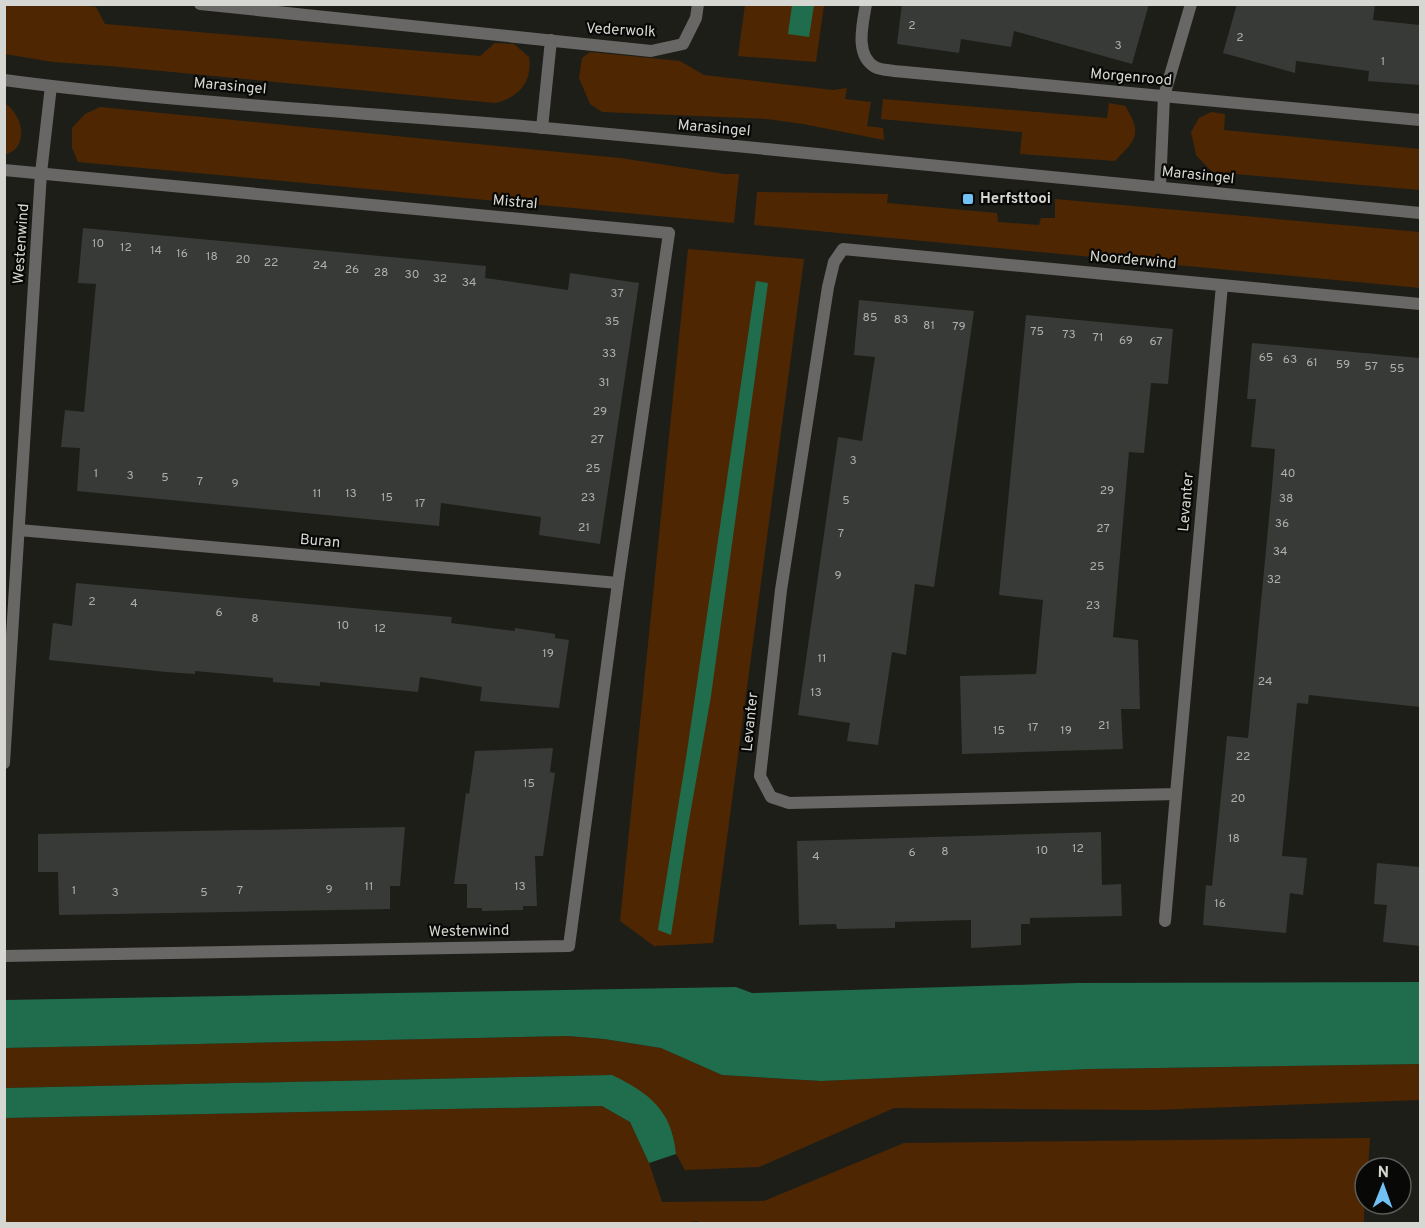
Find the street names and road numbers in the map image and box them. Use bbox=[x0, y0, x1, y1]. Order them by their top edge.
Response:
street label: Vederwolk bbox=[586, 20, 657, 42]
street label: Morgenrood bbox=[1089, 65, 1173, 91]
street label: Marasingel bbox=[193, 74, 267, 100]
street label: Marasingel bbox=[677, 116, 751, 142]
street label: Marasingel bbox=[1161, 163, 1235, 189]
street label: Mistral bbox=[492, 192, 538, 214]
street label: Westenwind bbox=[10, 203, 34, 285]
street label: Noorderwind bbox=[1089, 248, 1177, 274]
street label: Levanter bbox=[1175, 471, 1199, 532]
street label: Buran bbox=[299, 531, 341, 553]
street label: Levanter bbox=[738, 691, 764, 753]
street label: Westenwind bbox=[428, 922, 510, 942]

